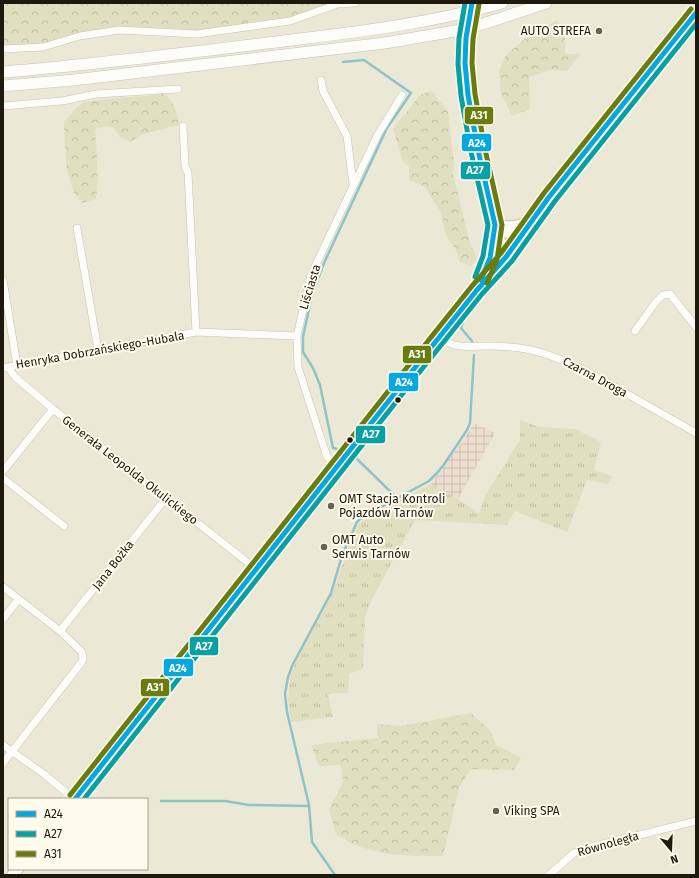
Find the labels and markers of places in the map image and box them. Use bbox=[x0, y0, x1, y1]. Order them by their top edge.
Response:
place label: AUTO STREFA bbox=[521, 24, 591, 38]
marker: AUTO STREFA bbox=[594, 26, 604, 36]
unlabelled marker bbox=[393, 395, 403, 405]
unlabelled marker bbox=[345, 435, 355, 445]
place label: OMT Stacja Kontroli Pojazdów Tarnów bbox=[339, 492, 445, 520]
marker: OMT Stacja Kontroli Pojazdów Tarnów bbox=[326, 501, 336, 511]
place label: OMT Auto Serwis Tarnów bbox=[332, 533, 410, 561]
marker: OMT Auto Serwis Tarnów bbox=[319, 542, 329, 552]
place label: Viking SPA bbox=[504, 804, 560, 818]
marker: Viking SPA bbox=[491, 806, 501, 816]

